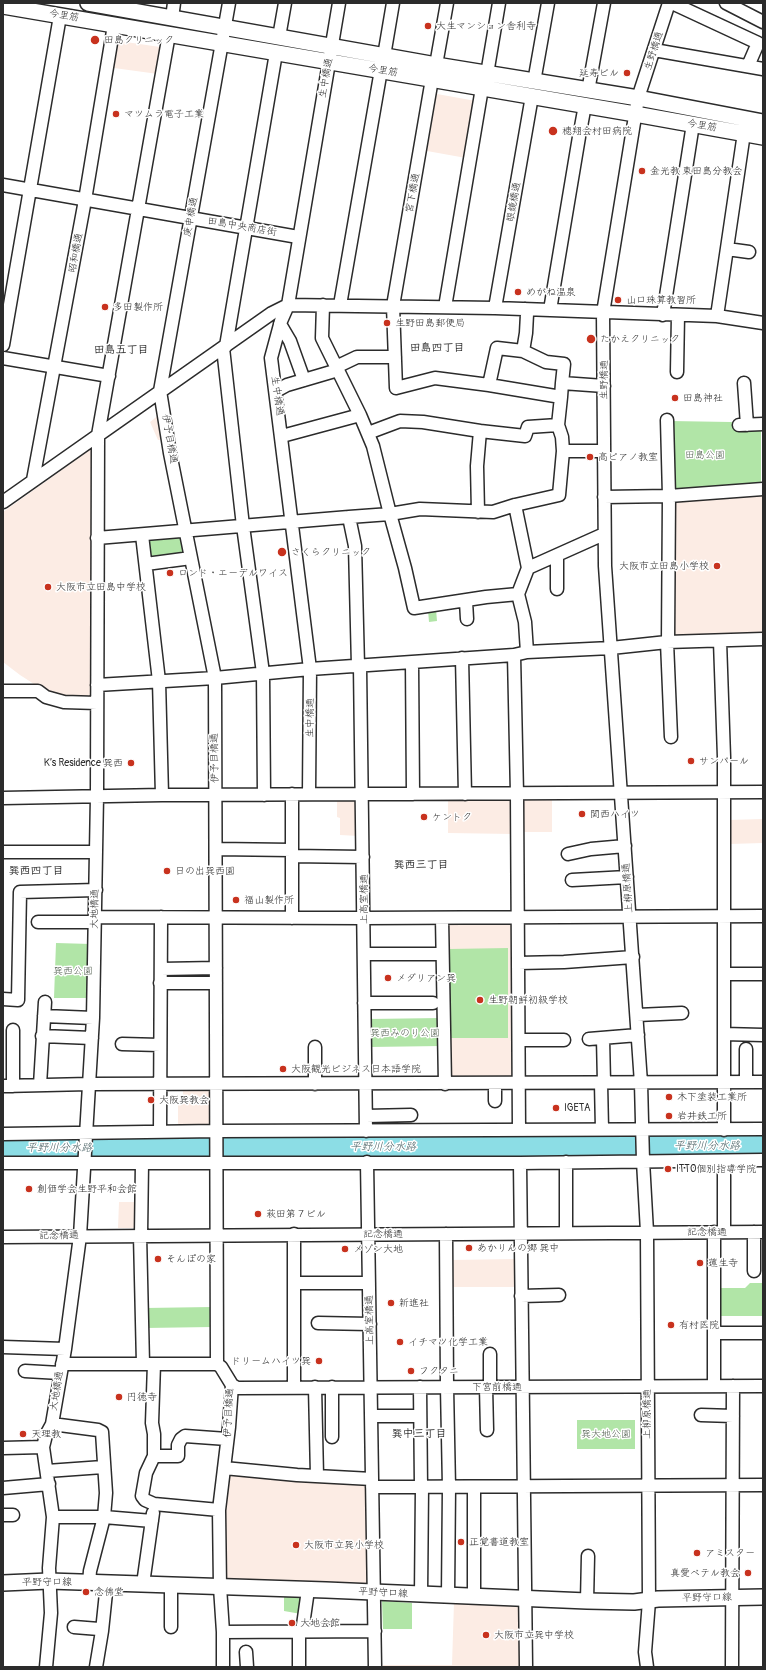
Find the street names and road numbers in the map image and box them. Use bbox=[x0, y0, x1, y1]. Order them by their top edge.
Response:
street label: 今里筋 bbox=[48, 7, 80, 25]
street label: 生野橋通 bbox=[642, 30, 666, 72]
street label: 生中橋通 bbox=[317, 57, 335, 99]
street label: 今里筋 bbox=[367, 62, 399, 80]
street label: 今里筋 bbox=[686, 117, 718, 135]
street label: 宮下橋通 bbox=[404, 172, 422, 214]
street label: 眼鏡橋通 bbox=[505, 181, 523, 223]
street label: 庚申橋通 bbox=[182, 196, 200, 238]
street label: 田島中央商店街 bbox=[206, 215, 278, 239]
street label: 昭和橋通 bbox=[67, 232, 85, 274]
street label: 生野橋通 bbox=[598, 360, 610, 400]
street label: 生中橋通 bbox=[268, 375, 286, 417]
street label: 伊予目橋通 bbox=[159, 413, 179, 465]
street label: 生中橋通 bbox=[304, 698, 316, 738]
street label: 伊予目橋通 bbox=[209, 733, 221, 783]
street label: 上柳原橋通 bbox=[620, 863, 636, 913]
street label: 上高室橋通 bbox=[358, 874, 370, 924]
street label: 大地橋通 bbox=[89, 889, 101, 929]
street label: 記念橋通 bbox=[687, 1226, 727, 1238]
street label: 記念橋通 bbox=[363, 1228, 403, 1240]
street label: 記念橋通 bbox=[39, 1230, 79, 1242]
street label: 上高室橋通 bbox=[364, 1295, 376, 1345]
street label: 大地橋通 bbox=[48, 1370, 66, 1412]
street label: 下宮前橋通 bbox=[472, 1381, 522, 1393]
street label: 伊予目橋通 bbox=[222, 1388, 236, 1438]
street label: 上柳原橋通 bbox=[641, 1389, 653, 1439]
street label: 平野守口線 bbox=[22, 1576, 72, 1588]
street label: 平野守口線 bbox=[358, 1586, 408, 1600]
street label: 平野守口線 bbox=[682, 1592, 732, 1604]

